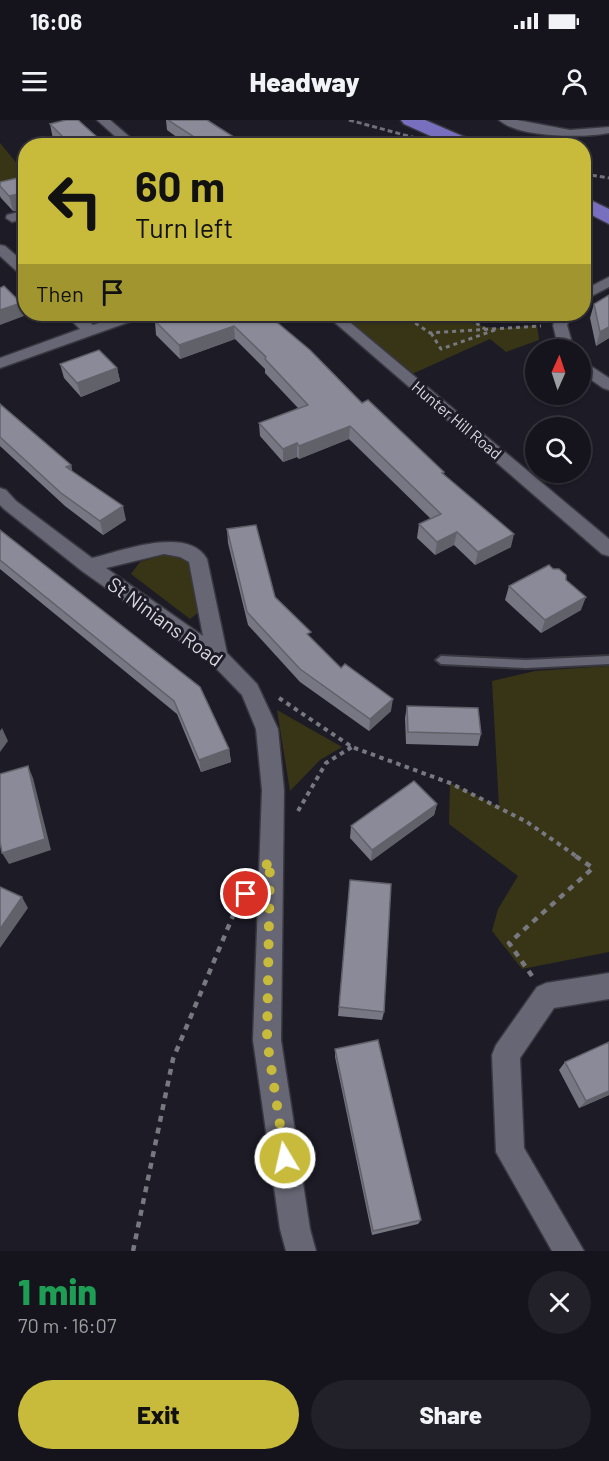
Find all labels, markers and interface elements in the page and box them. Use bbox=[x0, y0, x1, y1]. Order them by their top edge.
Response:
text: 16:06 bbox=[30, 8, 82, 34]
icon: menu bbox=[18, 65, 51, 98]
text: Headway bbox=[249, 65, 360, 97]
icon: person bbox=[558, 65, 591, 98]
text: 60 m bbox=[135, 160, 225, 210]
icon: left bbox=[36, 162, 114, 240]
text: Turn left bbox=[135, 211, 233, 243]
icon: arrive bbox=[96, 276, 129, 309]
text: Then bbox=[36, 280, 84, 306]
north arrow bbox=[525, 339, 591, 405]
map controls bbox=[525, 339, 591, 483]
street label: Hunter Hill Road bbox=[409, 377, 506, 463]
button: search bbox=[525, 417, 591, 483]
street label: St Ninians Road bbox=[103, 571, 228, 671]
pin bbox=[220, 868, 271, 919]
icon: arrive bbox=[229, 877, 262, 910]
position arrow bbox=[253, 1126, 317, 1190]
text: 1 min bbox=[18, 1269, 97, 1312]
button: close bbox=[528, 1271, 591, 1334]
text: 70 m · 16:07 bbox=[18, 1313, 116, 1337]
button: Exit bbox=[18, 1380, 299, 1449]
button: Share bbox=[311, 1380, 591, 1449]

